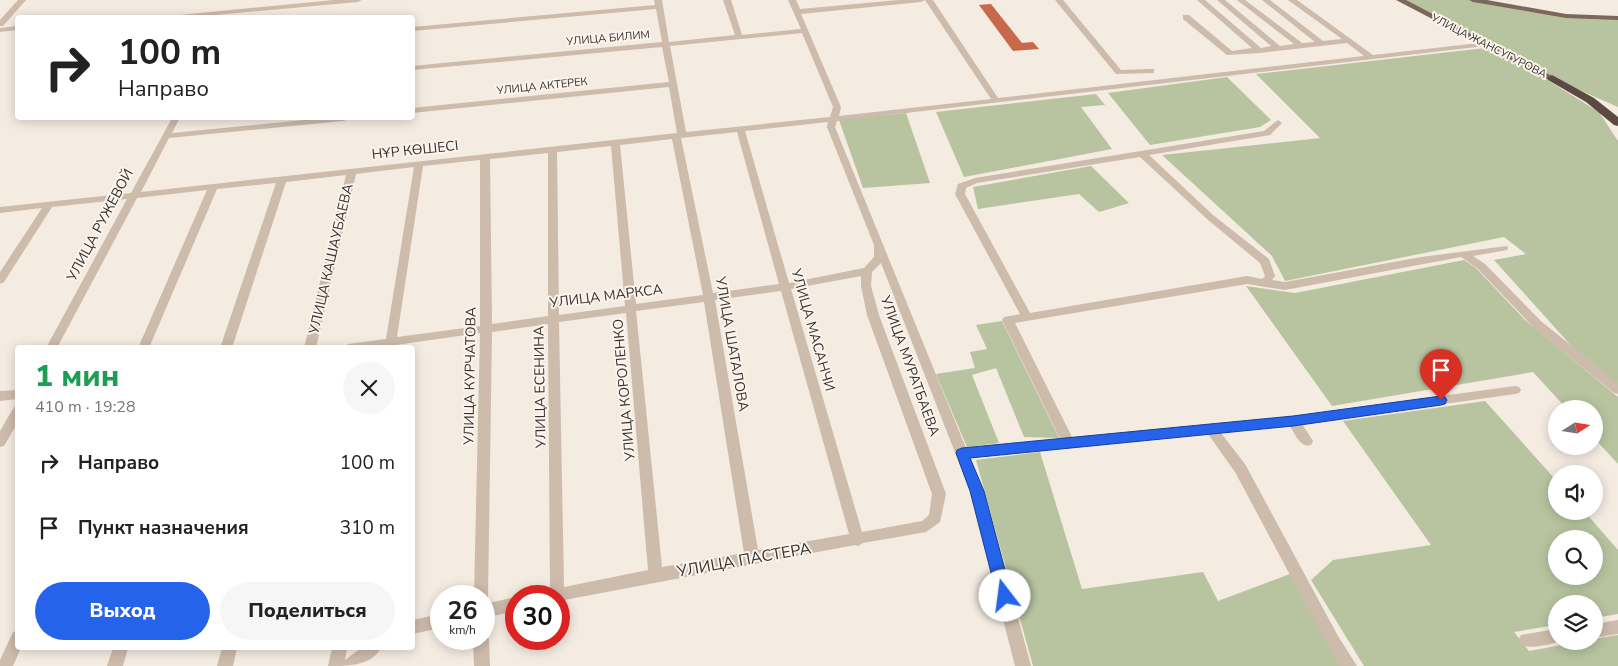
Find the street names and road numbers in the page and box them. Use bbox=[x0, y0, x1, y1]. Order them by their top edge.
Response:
street label: УЛИЦА ЖАНСУГУРОВА bbox=[1428, 10, 1549, 82]
street label: УЛИЦА БИЛИМ bbox=[565, 27, 651, 49]
street label: УЛИЦА АКТЕРЕК bbox=[495, 74, 588, 98]
street label: НҰР КӨШЕСІ bbox=[371, 136, 459, 164]
street label: УЛИЦА РУЖЕВОЙ bbox=[62, 165, 138, 285]
street label: УЛИЦА КАШАУБАЕВА bbox=[304, 182, 358, 337]
street label: УЛИЦА МАСАНЧИ bbox=[786, 266, 840, 393]
street label: УЛИЦА ШАТАЛОВА bbox=[711, 274, 753, 413]
street label: УЛИЦА МАРКСА bbox=[547, 280, 664, 312]
street label: УЛИЦА МУРАТБАЕВА bbox=[875, 292, 944, 439]
street label: УЛИЦА КУРЧАТОВА bbox=[459, 307, 481, 446]
street label: УЛИЦА КОРОЛЕНКО bbox=[608, 318, 640, 463]
street label: УЛИЦА ЕСЕНИНА bbox=[529, 326, 551, 449]
street label: УЛИЦА ПАСТЕРА bbox=[674, 537, 813, 583]

